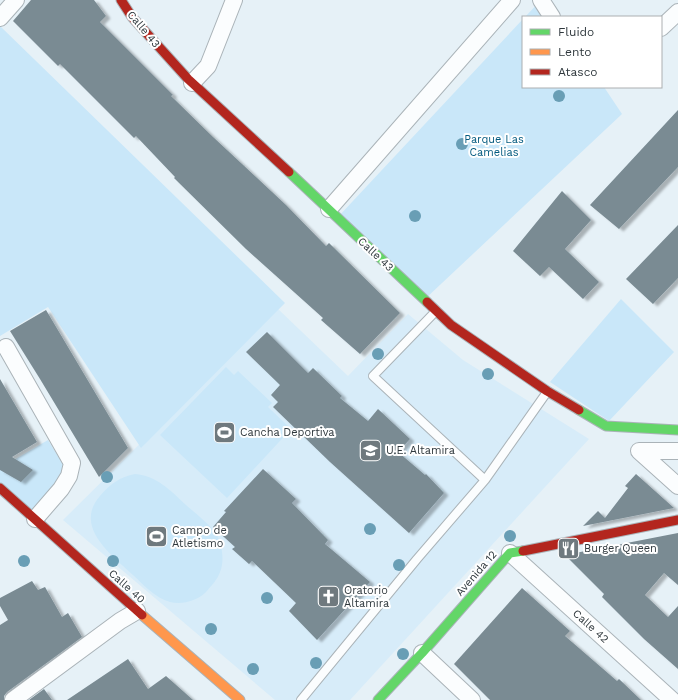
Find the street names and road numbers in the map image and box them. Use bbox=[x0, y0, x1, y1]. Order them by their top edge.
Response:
street label: Calle 43 bbox=[125, 8, 163, 50]
street label: Calle 43 bbox=[355, 235, 396, 274]
street label: Avenida 12 bbox=[453, 548, 500, 599]
street label: Calle 40 bbox=[106, 567, 148, 606]
street label: Calle 42 bbox=[570, 607, 611, 646]

